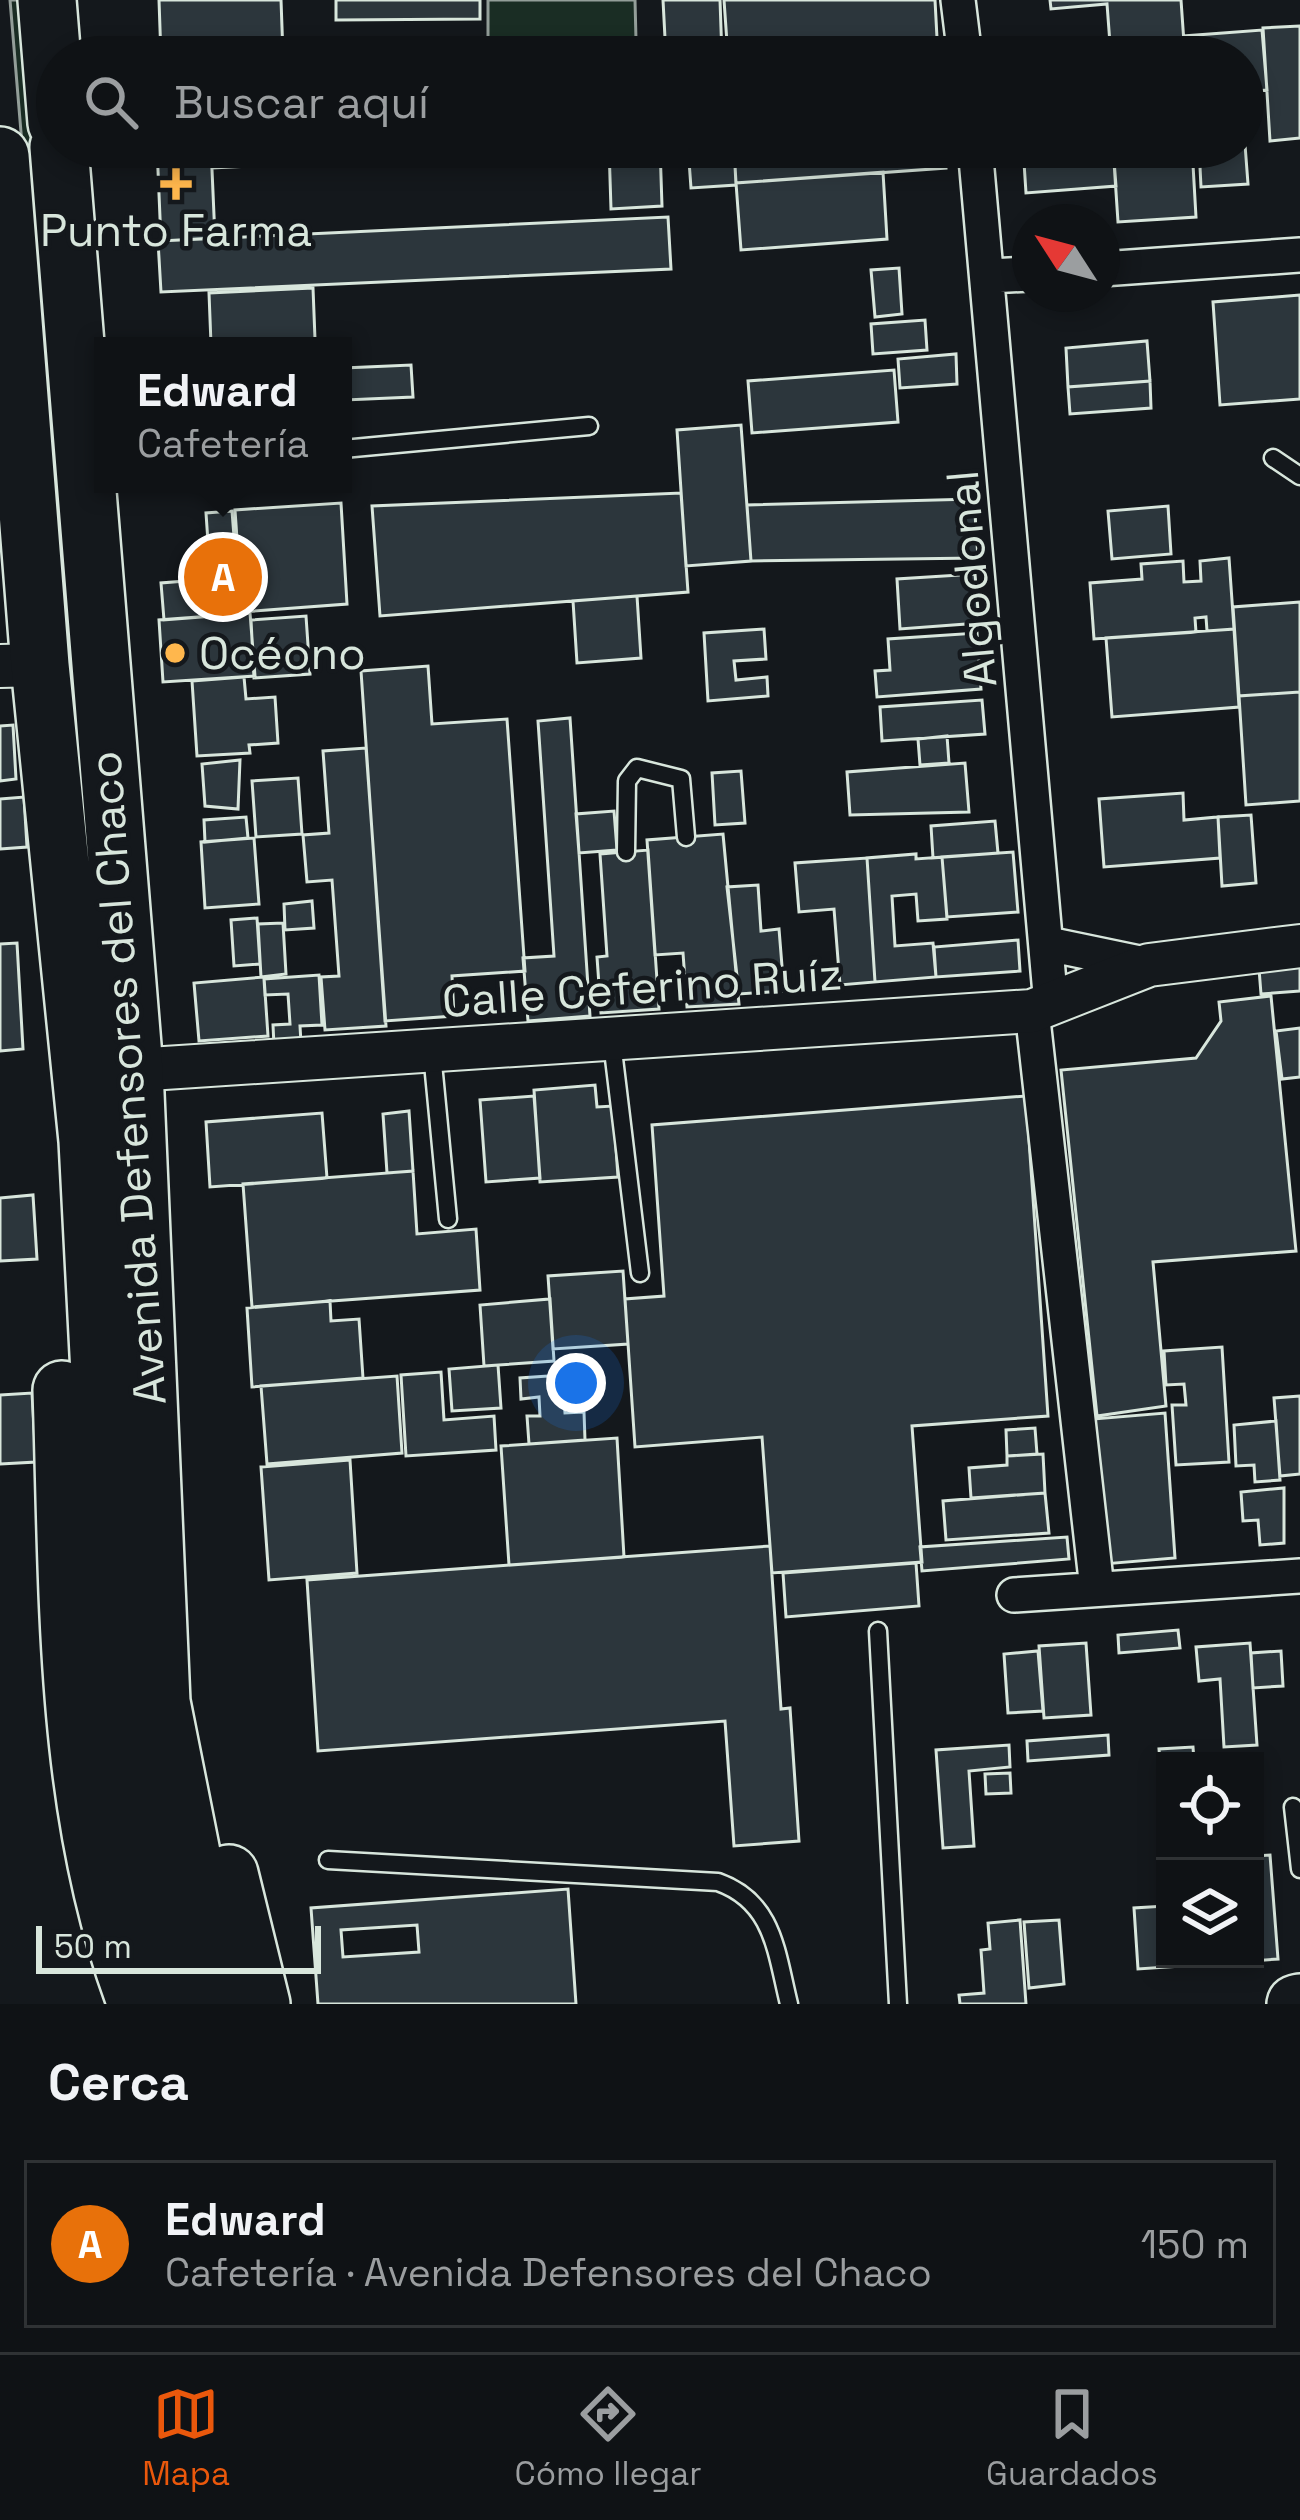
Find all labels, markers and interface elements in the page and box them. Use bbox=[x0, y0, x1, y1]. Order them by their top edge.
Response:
search box bbox=[36, 36, 1264, 168]
icon: search bbox=[78, 69, 144, 135]
text: Buscar aquí bbox=[174, 74, 429, 131]
marker: Punto Farma bbox=[163, 171, 189, 197]
place label: Punto Farma bbox=[40, 202, 312, 259]
north arrow bbox=[1012, 204, 1120, 312]
popup bbox=[94, 337, 352, 493]
text: Edward bbox=[137, 362, 298, 419]
text: Cafetería bbox=[137, 419, 309, 468]
street label: Algodonal bbox=[934, 468, 1009, 690]
pin: A bbox=[184, 532, 262, 622]
place label: Océono bbox=[199, 625, 366, 682]
marker: Océono bbox=[162, 640, 188, 666]
street label: Avenida Defensores del Chaco bbox=[76, 749, 179, 1407]
street label: Calle Ceferino Ruíz bbox=[440, 945, 844, 1030]
your location bbox=[546, 1353, 606, 1413]
map controls bbox=[1156, 1752, 1264, 1968]
button: locate bbox=[1156, 1752, 1264, 1860]
button: layers bbox=[1156, 1860, 1264, 1968]
scale bar bbox=[36, 1920, 321, 1973]
text: 50 m bbox=[54, 1926, 132, 1968]
text: Cerca bbox=[48, 2050, 189, 2115]
text: Edward bbox=[165, 2191, 326, 2248]
text: A bbox=[78, 2220, 102, 2269]
text: 150 m bbox=[1141, 2220, 1249, 2269]
text: Cafetería · Avenida Defensores del Chaco bbox=[165, 2248, 932, 2297]
tab: Mapa bbox=[142, 2381, 230, 2495]
tab: Cómo llegar bbox=[514, 2381, 702, 2495]
tab: Guardados bbox=[986, 2381, 1158, 2495]

